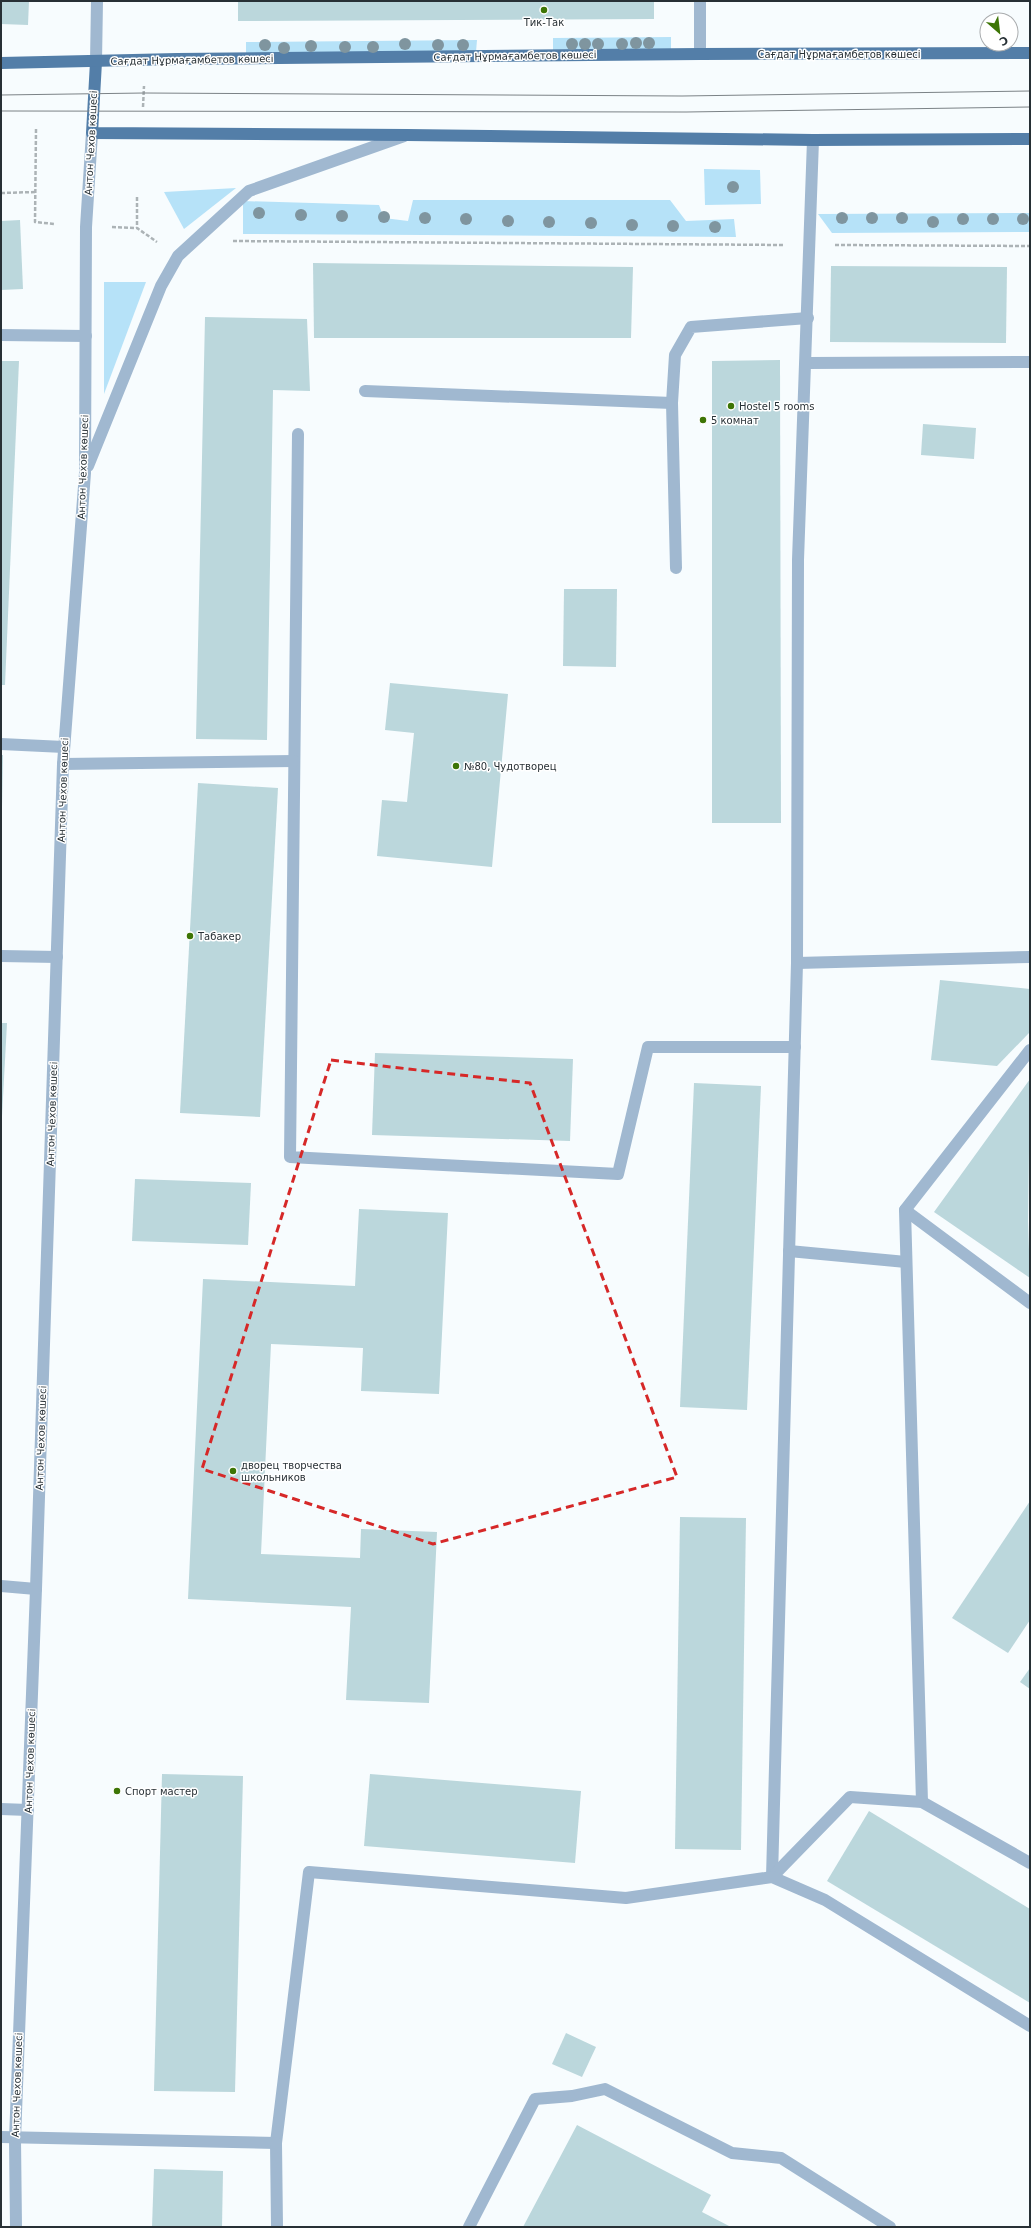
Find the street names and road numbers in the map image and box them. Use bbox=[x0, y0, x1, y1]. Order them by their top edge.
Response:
street label: Сағдат Нұрмағамбетов көшесі bbox=[433, 49, 597, 63]
street label: Сағдат Нұрмағамбетов көшесі bbox=[757, 49, 921, 60]
street label: Сағдат Нұрмағамбетов көшесі bbox=[110, 53, 274, 67]
street label: Антон Чехов көшесі bbox=[83, 90, 99, 196]
street label: Антон Чехов көшесі bbox=[76, 414, 90, 520]
street label: Антон Чехов көшесі bbox=[56, 737, 70, 843]
street label: Антон Чехов көшесі bbox=[45, 1061, 59, 1167]
street label: Антон Чехов көшесі bbox=[34, 1385, 48, 1491]
street label: Антон Чехов көшесі bbox=[23, 1708, 37, 1814]
street label: Антон Чехов көшесі bbox=[10, 2032, 24, 2138]

